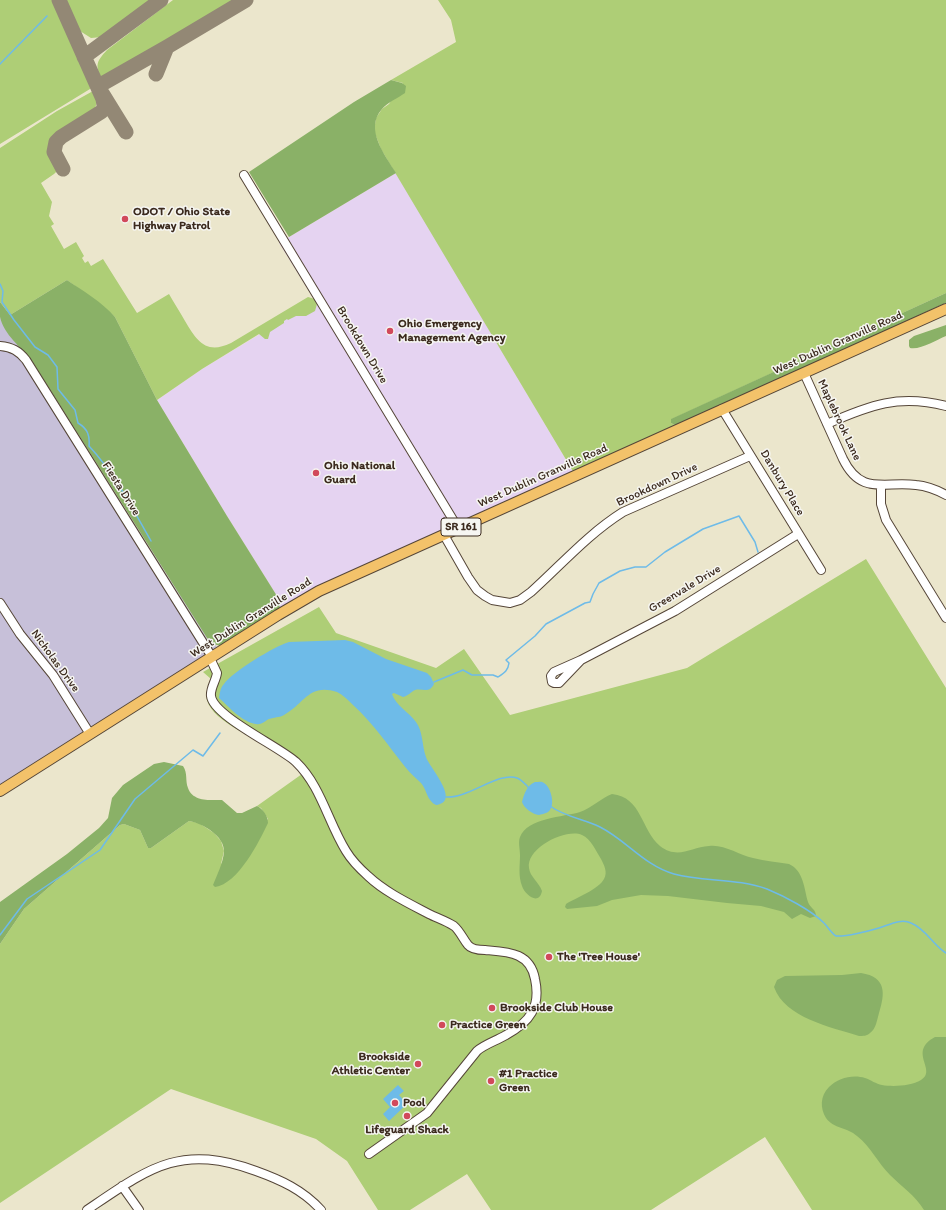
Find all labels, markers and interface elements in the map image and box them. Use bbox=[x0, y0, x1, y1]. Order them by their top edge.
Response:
place label: ODOT / Ohio State Highway Patrol bbox=[133, 205, 230, 233]
marker: ODOT / Ohio State Highway Patrol bbox=[120, 214, 130, 224]
street label: Brookdown Drive bbox=[333, 304, 391, 386]
street label: West Dublin Granville Road bbox=[771, 308, 905, 378]
place label: Ohio Emergency Management Agency bbox=[398, 317, 505, 345]
marker: Ohio Emergency Management Agency bbox=[385, 326, 395, 336]
street label: Maplebrook Lane bbox=[814, 377, 864, 463]
street label: West Dublin Granville Road bbox=[476, 441, 610, 511]
street label: Danbury Place bbox=[757, 447, 807, 519]
street label: Fiesta Drive bbox=[99, 459, 143, 519]
place label: Ohio National Guard bbox=[324, 459, 395, 487]
street label: Brookdown Drive bbox=[614, 460, 700, 510]
marker: Ohio National Guard bbox=[311, 468, 321, 478]
road number: SR 161 bbox=[441, 518, 481, 536]
street label: Greenvale Drive bbox=[646, 562, 724, 616]
street label: West Dublin Granville Road bbox=[188, 575, 314, 661]
street label: Nicholas Drive bbox=[28, 627, 82, 695]
place label: The 'Tree House' bbox=[557, 950, 640, 964]
marker: The 'Tree House' bbox=[544, 952, 554, 962]
place label: Brookside Club House bbox=[500, 1001, 613, 1015]
marker: Brookside Club House bbox=[487, 1003, 497, 1013]
place label: Practice Green bbox=[450, 1018, 526, 1032]
marker: Practice Green bbox=[437, 1020, 447, 1030]
place label: Brookside Athletic Center bbox=[332, 1050, 410, 1078]
marker: Brookside Athletic Center bbox=[413, 1059, 423, 1069]
place label: #1 Practice Green bbox=[499, 1067, 557, 1095]
marker: #1 Practice Green bbox=[486, 1076, 496, 1086]
place label: Pool bbox=[403, 1096, 425, 1110]
marker: Pool bbox=[390, 1098, 400, 1108]
marker: Lifeguard Shack bbox=[402, 1111, 412, 1121]
place label: Lifeguard Shack bbox=[365, 1123, 449, 1137]

